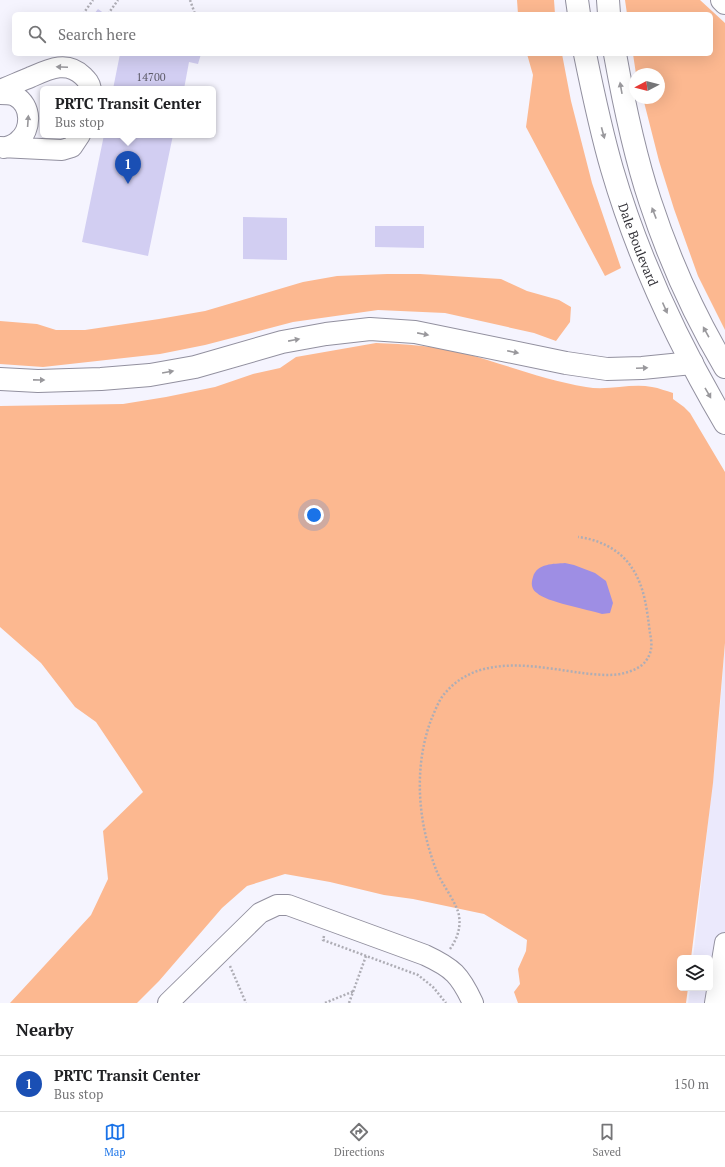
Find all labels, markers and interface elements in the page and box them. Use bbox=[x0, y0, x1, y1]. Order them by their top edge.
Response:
search box bbox=[12, 12, 713, 56]
icon: search bbox=[26, 23, 48, 45]
text: Search here bbox=[58, 24, 136, 44]
one-way arrow bbox=[56, 64, 68, 71]
north arrow bbox=[629, 68, 665, 104]
house number: 14700 bbox=[136, 70, 166, 84]
one-way arrow bbox=[618, 82, 624, 94]
popup bbox=[40, 86, 216, 138]
text: PRTC Transit Center bbox=[55, 93, 201, 113]
text: Bus stop bbox=[55, 113, 104, 131]
one-way arrow bbox=[24, 115, 31, 127]
one-way arrow bbox=[600, 127, 606, 139]
pin: 1 bbox=[115, 151, 141, 184]
street label: Dale Boulevard bbox=[614, 200, 663, 289]
one-way arrow bbox=[651, 207, 657, 219]
one-way arrow bbox=[662, 303, 668, 315]
one-way arrow bbox=[703, 327, 709, 338]
one-way arrow bbox=[417, 331, 429, 337]
one-way arrow bbox=[288, 337, 300, 343]
one-way arrow bbox=[507, 349, 519, 355]
one-way arrow bbox=[636, 365, 649, 371]
one-way arrow bbox=[162, 369, 175, 375]
one-way arrow bbox=[33, 377, 46, 383]
one-way arrow bbox=[704, 387, 711, 399]
your location bbox=[304, 505, 324, 525]
map controls bbox=[677, 955, 713, 991]
button: layers bbox=[677, 955, 713, 991]
text: Nearby bbox=[16, 1018, 74, 1041]
text: PRTC Transit Center bbox=[54, 1065, 200, 1085]
text: 1 bbox=[25, 1075, 33, 1093]
text: 150 m bbox=[674, 1075, 709, 1093]
text: Bus stop bbox=[54, 1085, 103, 1103]
tab: Map bbox=[104, 1121, 126, 1159]
tab: Directions bbox=[334, 1121, 385, 1159]
tab: Saved bbox=[593, 1121, 621, 1159]

